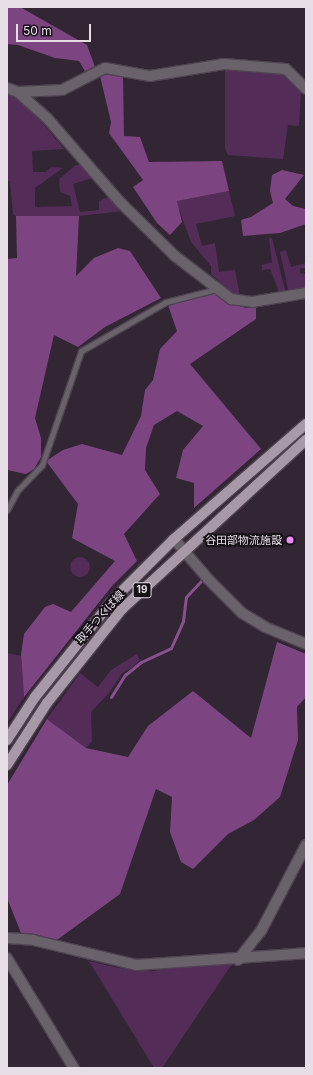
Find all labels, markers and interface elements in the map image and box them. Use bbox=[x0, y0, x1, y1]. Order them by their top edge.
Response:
scale bar bbox=[18, 16, 93, 42]
text: 50 m bbox=[23, 23, 52, 38]
place label: 谷田部物流施設 bbox=[205, 533, 282, 547]
marker: 谷田部物流施設 bbox=[285, 535, 295, 545]
road number: 19 bbox=[132, 582, 152, 598]
street label: 取手つくば線 bbox=[73, 588, 127, 646]

